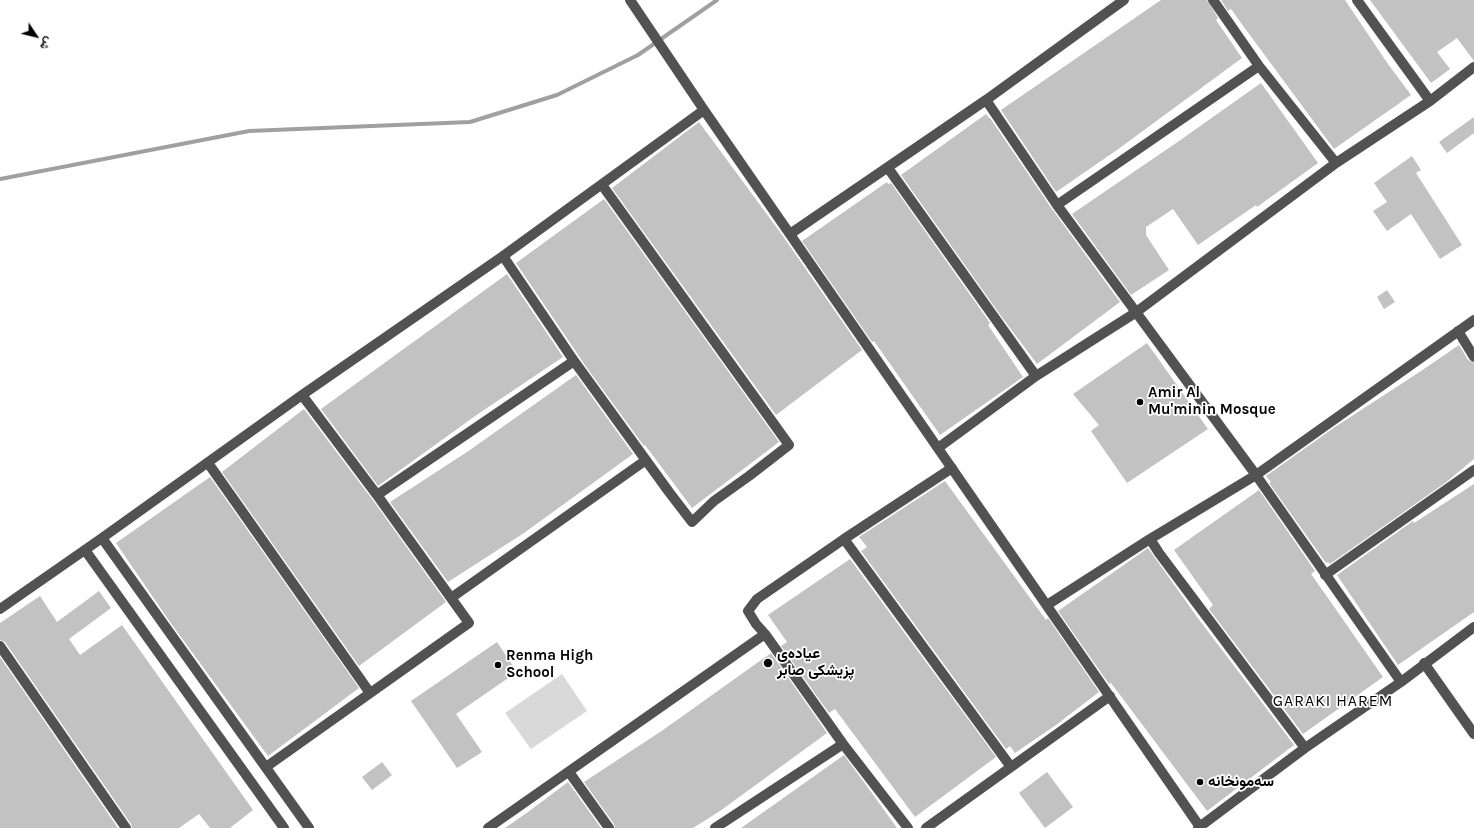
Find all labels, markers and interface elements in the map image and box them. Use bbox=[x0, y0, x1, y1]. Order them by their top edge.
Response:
north arrow bbox=[16, 16, 56, 56]
text: ش bbox=[37, 34, 55, 52]
place label: Amir Al Mu'minin Mosque bbox=[1148, 384, 1276, 419]
marker: Amir Al Mu'minin Mosque bbox=[1135, 397, 1145, 407]
place label: عیادەی پزیشکی صابر bbox=[777, 645, 854, 680]
place label: Renma High School bbox=[506, 647, 593, 682]
marker: عیادەی پزیشکی صابر bbox=[762, 657, 774, 669]
marker: Renma High School bbox=[493, 660, 503, 670]
district label: GARAKI HAREM bbox=[1273, 691, 1393, 711]
place label: سەمونخانە bbox=[1208, 773, 1274, 791]
marker: سەمونخانە bbox=[1195, 777, 1205, 787]

